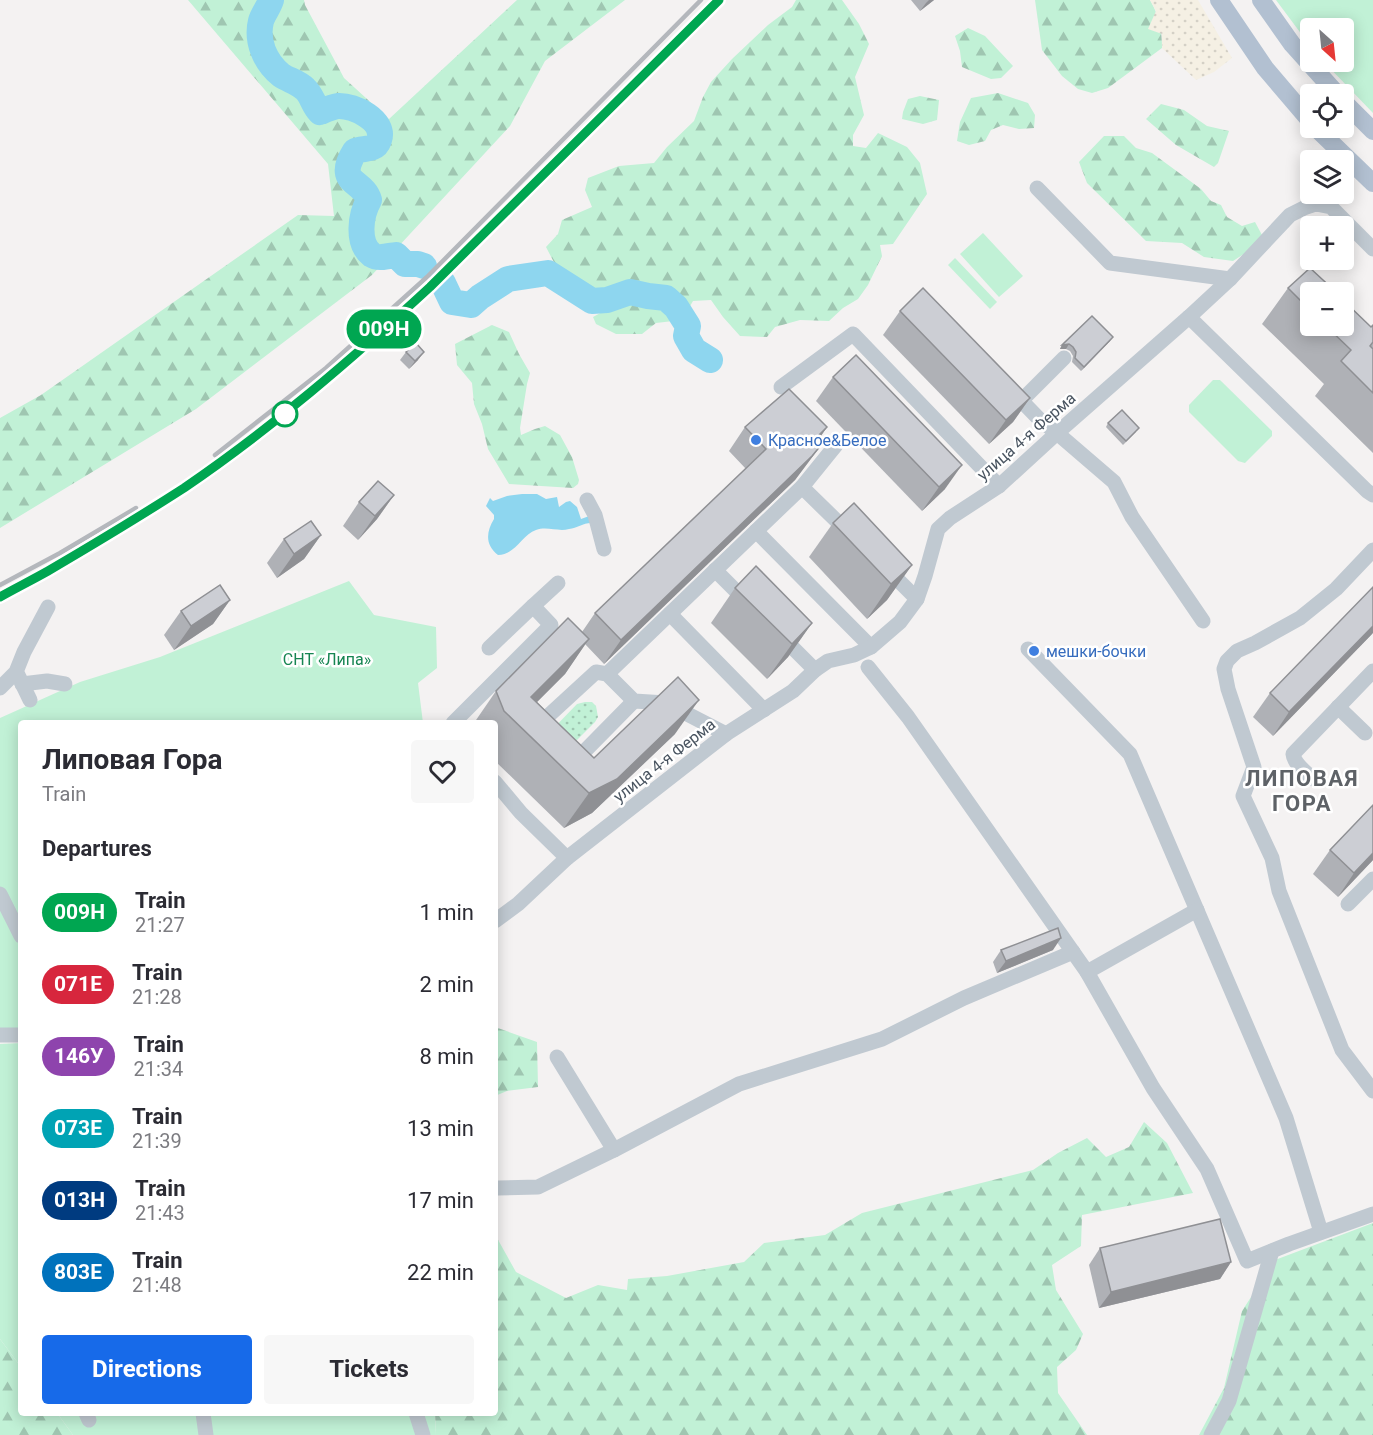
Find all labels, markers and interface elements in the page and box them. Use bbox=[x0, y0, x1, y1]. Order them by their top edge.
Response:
north arrow bbox=[1300, 18, 1354, 72]
map controls bbox=[1300, 18, 1354, 336]
button: locate bbox=[1300, 84, 1354, 138]
button: layers bbox=[1300, 150, 1354, 204]
button: + bbox=[1300, 216, 1354, 270]
button: − bbox=[1300, 282, 1354, 336]
line badge: 009Н bbox=[342, 310, 426, 348]
text: 009Н bbox=[359, 317, 409, 341]
street label: улица 4-я Ферма bbox=[973, 388, 1080, 484]
unlabelled marker bbox=[272, 401, 298, 427]
place label: Красное&Белое bbox=[768, 431, 886, 450]
marker: Красное&Белое bbox=[749, 433, 763, 447]
place label: мешки-бочки bbox=[1046, 642, 1146, 661]
marker: мешки-бочки bbox=[1027, 644, 1041, 658]
park label: СНТ «Липа» bbox=[283, 650, 371, 669]
street label: улица 4-я Ферма bbox=[609, 715, 719, 806]
button: heart bbox=[411, 740, 474, 803]
text: Липовая Гора bbox=[42, 743, 223, 776]
district label: ЛИПОВАЯ ГОРА bbox=[1245, 766, 1359, 816]
text: Train bbox=[42, 782, 86, 806]
text: Departures bbox=[42, 836, 152, 861]
text: Train bbox=[135, 888, 186, 913]
text: 009Н bbox=[54, 900, 105, 924]
text: 1 min bbox=[419, 900, 474, 925]
text: 21:27 bbox=[135, 913, 185, 937]
text: Train bbox=[132, 960, 183, 985]
text: 071Е bbox=[54, 972, 102, 996]
text: 2 min bbox=[419, 972, 474, 997]
text: 21:28 bbox=[132, 985, 182, 1009]
text: Train bbox=[133, 1032, 184, 1057]
text: 146У bbox=[54, 1044, 103, 1068]
text: 8 min bbox=[419, 1044, 474, 1069]
text: 21:34 bbox=[133, 1057, 183, 1081]
text: Train bbox=[132, 1104, 183, 1129]
text: 073Е bbox=[54, 1116, 102, 1140]
text: 13 min bbox=[407, 1116, 474, 1141]
text: 21:39 bbox=[132, 1129, 182, 1153]
text: Train bbox=[135, 1176, 186, 1201]
text: 013Н bbox=[54, 1188, 105, 1212]
text: 17 min bbox=[407, 1188, 474, 1213]
text: 21:43 bbox=[135, 1201, 185, 1225]
text: Train bbox=[132, 1248, 183, 1273]
text: 803Е bbox=[54, 1260, 102, 1284]
text: 22 min bbox=[407, 1260, 474, 1285]
text: 21:48 bbox=[132, 1273, 182, 1297]
button: Directions bbox=[42, 1335, 252, 1404]
button: Tickets bbox=[264, 1335, 474, 1404]

